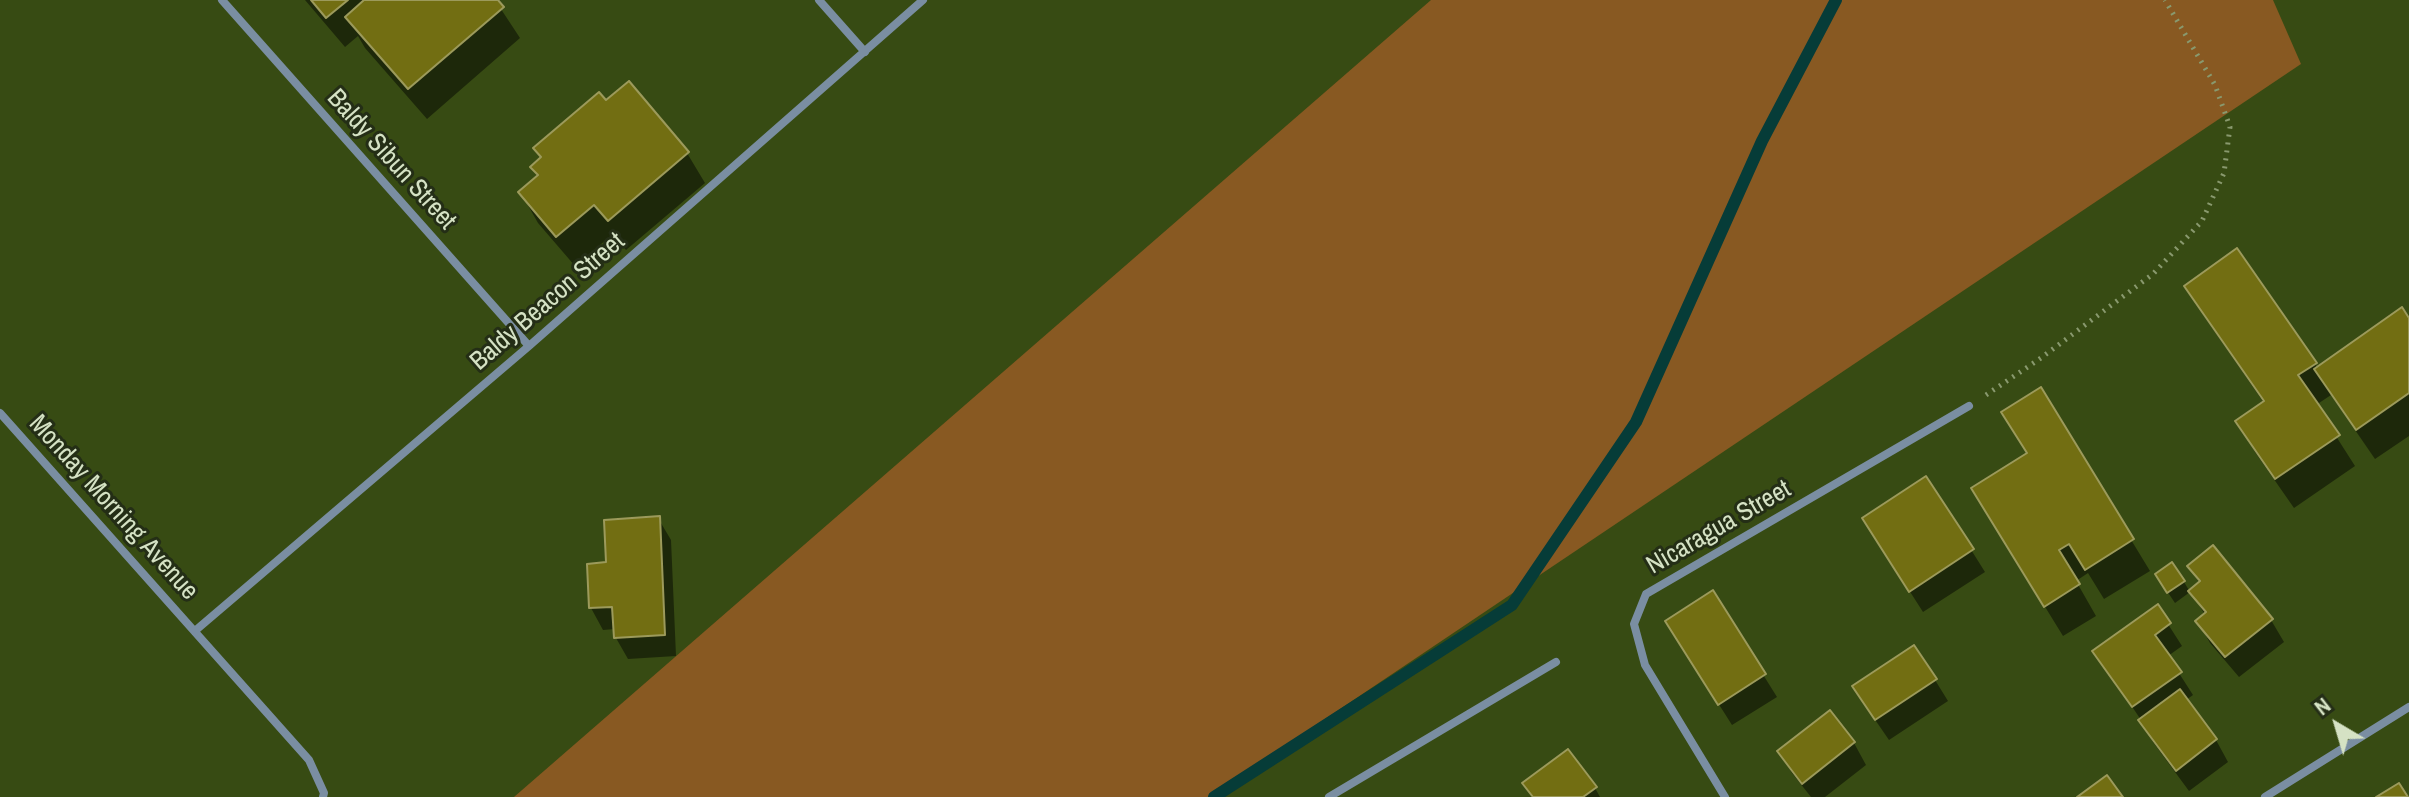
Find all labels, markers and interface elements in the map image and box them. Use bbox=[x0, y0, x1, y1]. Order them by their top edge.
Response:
street label: Baldy Sibun Street bbox=[320, 84, 462, 236]
street label: Baldy Beacon Street bbox=[464, 226, 632, 378]
street label: Monday Morning Avenue bbox=[22, 409, 204, 607]
street label: Nicaragua Street bbox=[1641, 474, 1797, 582]
north arrow bbox=[2297, 685, 2377, 765]
text: N bbox=[2308, 690, 2337, 722]

